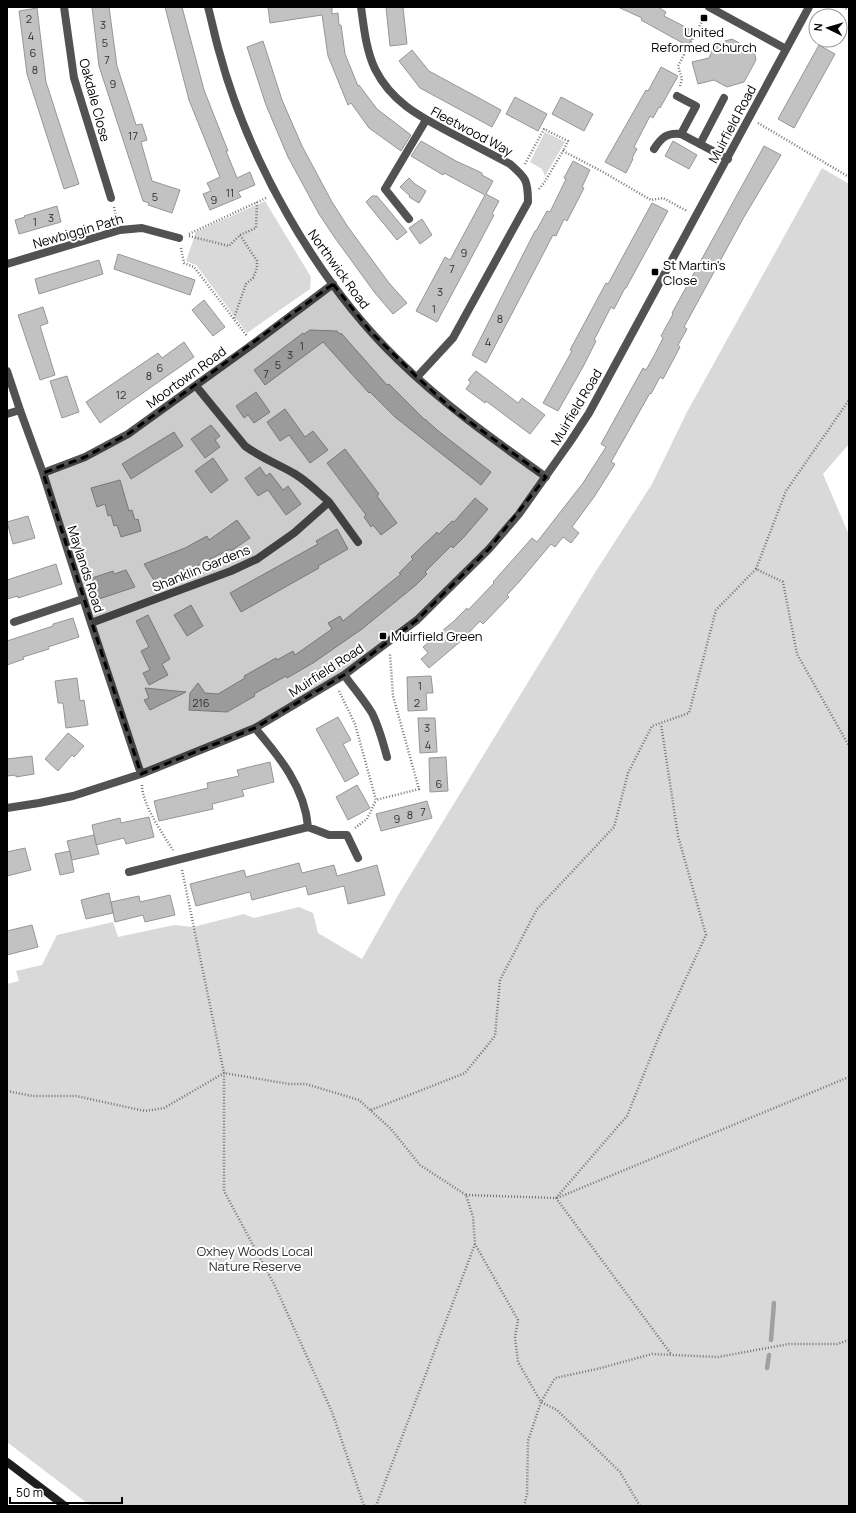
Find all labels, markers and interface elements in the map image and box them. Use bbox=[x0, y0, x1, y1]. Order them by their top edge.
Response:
north arrow bbox=[808, 8, 848, 48]
house number: 2 bbox=[26, 11, 32, 26]
marker: United Reformed Church bbox=[699, 13, 709, 23]
house number: 3 bbox=[100, 17, 106, 32]
text: N bbox=[810, 22, 825, 32]
place label: United Reformed Church bbox=[651, 23, 757, 56]
house number: 4 bbox=[28, 28, 34, 43]
house number: 5 bbox=[102, 35, 108, 50]
house number: 6 bbox=[30, 45, 37, 60]
house number: 7 bbox=[104, 52, 110, 67]
street label: Oakdale Close bbox=[75, 56, 115, 144]
house number: 8 bbox=[32, 62, 38, 77]
house number: 9 bbox=[110, 76, 117, 91]
street label: Muirfield Road bbox=[704, 82, 760, 166]
street label: Fleetwood Way bbox=[428, 102, 516, 160]
house number: 17 bbox=[128, 128, 138, 143]
house number: 11 bbox=[226, 185, 234, 200]
house number: 5 bbox=[152, 189, 158, 204]
house number: 9 bbox=[211, 192, 218, 207]
street label: Newbiggin Path bbox=[31, 209, 125, 253]
house number: 3 bbox=[48, 210, 54, 225]
house number: 1 bbox=[33, 214, 37, 229]
street label: Northwick Road bbox=[304, 226, 374, 312]
house number: 9 bbox=[461, 245, 468, 260]
place label: St Martin's Close bbox=[663, 256, 726, 289]
house number: 7 bbox=[449, 261, 455, 276]
marker: St Martin's Close bbox=[650, 267, 660, 277]
house number: 3 bbox=[437, 284, 443, 299]
house number: 1 bbox=[432, 301, 436, 316]
house number: 8 bbox=[497, 311, 503, 326]
house number: 4 bbox=[485, 334, 491, 349]
house number: 1 bbox=[300, 338, 304, 353]
street label: Moortown Road bbox=[142, 342, 230, 412]
house number: 3 bbox=[287, 347, 293, 362]
house number: 5 bbox=[275, 357, 281, 372]
house number: 6 bbox=[157, 360, 164, 375]
house number: 7 bbox=[263, 366, 269, 381]
street label: Muirfield Road bbox=[546, 366, 606, 448]
house number: 8 bbox=[146, 368, 152, 383]
house number: 12 bbox=[116, 387, 126, 402]
street label: Maylands Road bbox=[63, 523, 109, 615]
street label: Shanklin Gardens bbox=[149, 540, 253, 596]
place label: Muirfield Green bbox=[391, 627, 483, 645]
marker: Muirfield Green bbox=[378, 631, 388, 641]
street label: Muirfield Road bbox=[285, 639, 367, 701]
house number: 1 bbox=[418, 678, 422, 693]
house number: 216 bbox=[192, 695, 210, 710]
house number: 2 bbox=[414, 695, 420, 710]
house number: 3 bbox=[424, 720, 430, 735]
house number: 4 bbox=[425, 737, 431, 752]
house number: 6 bbox=[436, 776, 443, 791]
house number: 7 bbox=[420, 804, 426, 819]
house number: 8 bbox=[407, 807, 413, 822]
house number: 9 bbox=[394, 811, 401, 826]
park label: Oxhey Woods Local Nature Reserve bbox=[197, 1242, 313, 1275]
scale bar bbox=[10, 1479, 122, 1505]
text: 50 m bbox=[16, 1484, 43, 1501]

